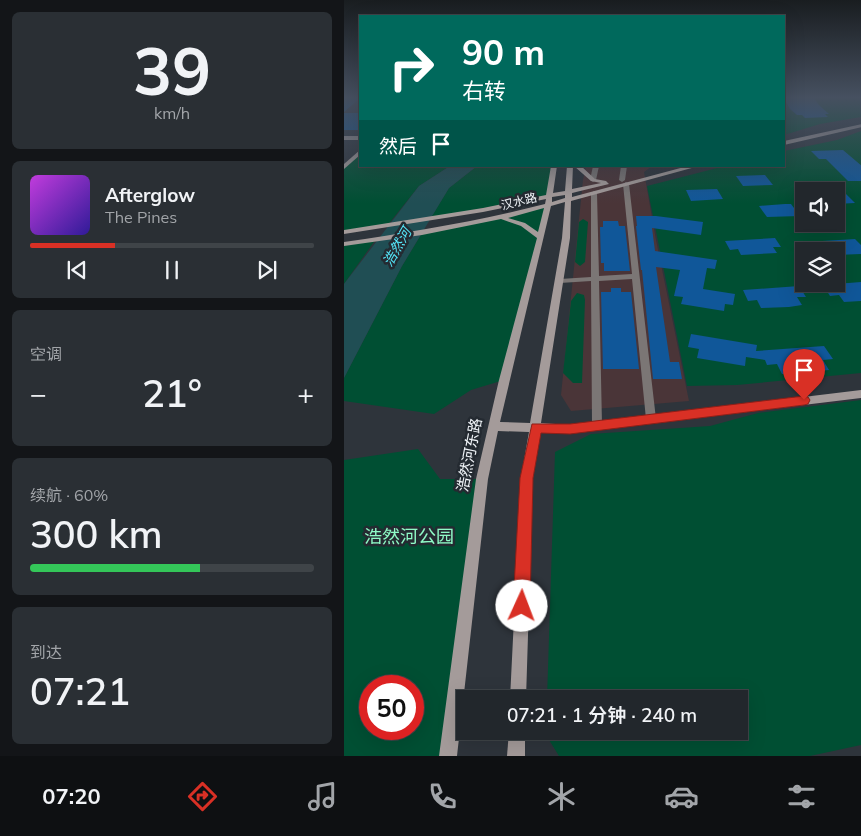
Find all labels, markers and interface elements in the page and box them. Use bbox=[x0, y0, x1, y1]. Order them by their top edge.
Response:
text: 39 bbox=[133, 30, 211, 111]
text: 90 m bbox=[462, 30, 545, 74]
icon: right bbox=[379, 35, 444, 100]
text: 右转 bbox=[462, 77, 506, 105]
text: km/h bbox=[154, 103, 190, 123]
icon: arrive bbox=[427, 130, 455, 158]
text: 然后 bbox=[379, 134, 417, 158]
map controls bbox=[795, 182, 845, 292]
button: sound bbox=[795, 182, 845, 232]
text: Afterglow bbox=[105, 183, 195, 207]
street label: 汉水路 bbox=[500, 189, 538, 213]
text: The Pines bbox=[105, 207, 177, 227]
water label: 浩然河 bbox=[379, 222, 417, 270]
button: layers bbox=[795, 242, 845, 292]
icon: previous bbox=[63, 256, 91, 284]
icon: pause bbox=[158, 256, 186, 284]
icon: next bbox=[253, 256, 281, 284]
text: 空调 bbox=[30, 344, 62, 364]
pin bbox=[783, 349, 825, 400]
icon: arrive bbox=[790, 356, 818, 384]
text: 21° bbox=[142, 369, 202, 417]
text: − bbox=[30, 376, 47, 411]
text: + bbox=[297, 376, 314, 411]
street label: 浩然河东路 bbox=[453, 416, 485, 494]
text: 续航 · 60% bbox=[30, 485, 108, 505]
text: 300 km bbox=[30, 510, 163, 558]
park label: 浩然河公园 bbox=[364, 525, 454, 548]
position arrow bbox=[495, 579, 547, 631]
text: 到达 bbox=[30, 642, 62, 662]
text: 07:21 bbox=[30, 667, 130, 715]
speed limit sign: 50 bbox=[359, 675, 424, 740]
text: 07:21 · 1 分钟 · 240 m bbox=[507, 703, 697, 727]
icon: directions bbox=[185, 779, 220, 814]
icon: music bbox=[305, 779, 340, 814]
icon: phone bbox=[425, 779, 460, 814]
icon: climate bbox=[544, 779, 579, 814]
icon: car bbox=[664, 779, 699, 814]
icon: filters bbox=[784, 779, 819, 814]
text: 07:20 bbox=[42, 782, 101, 810]

